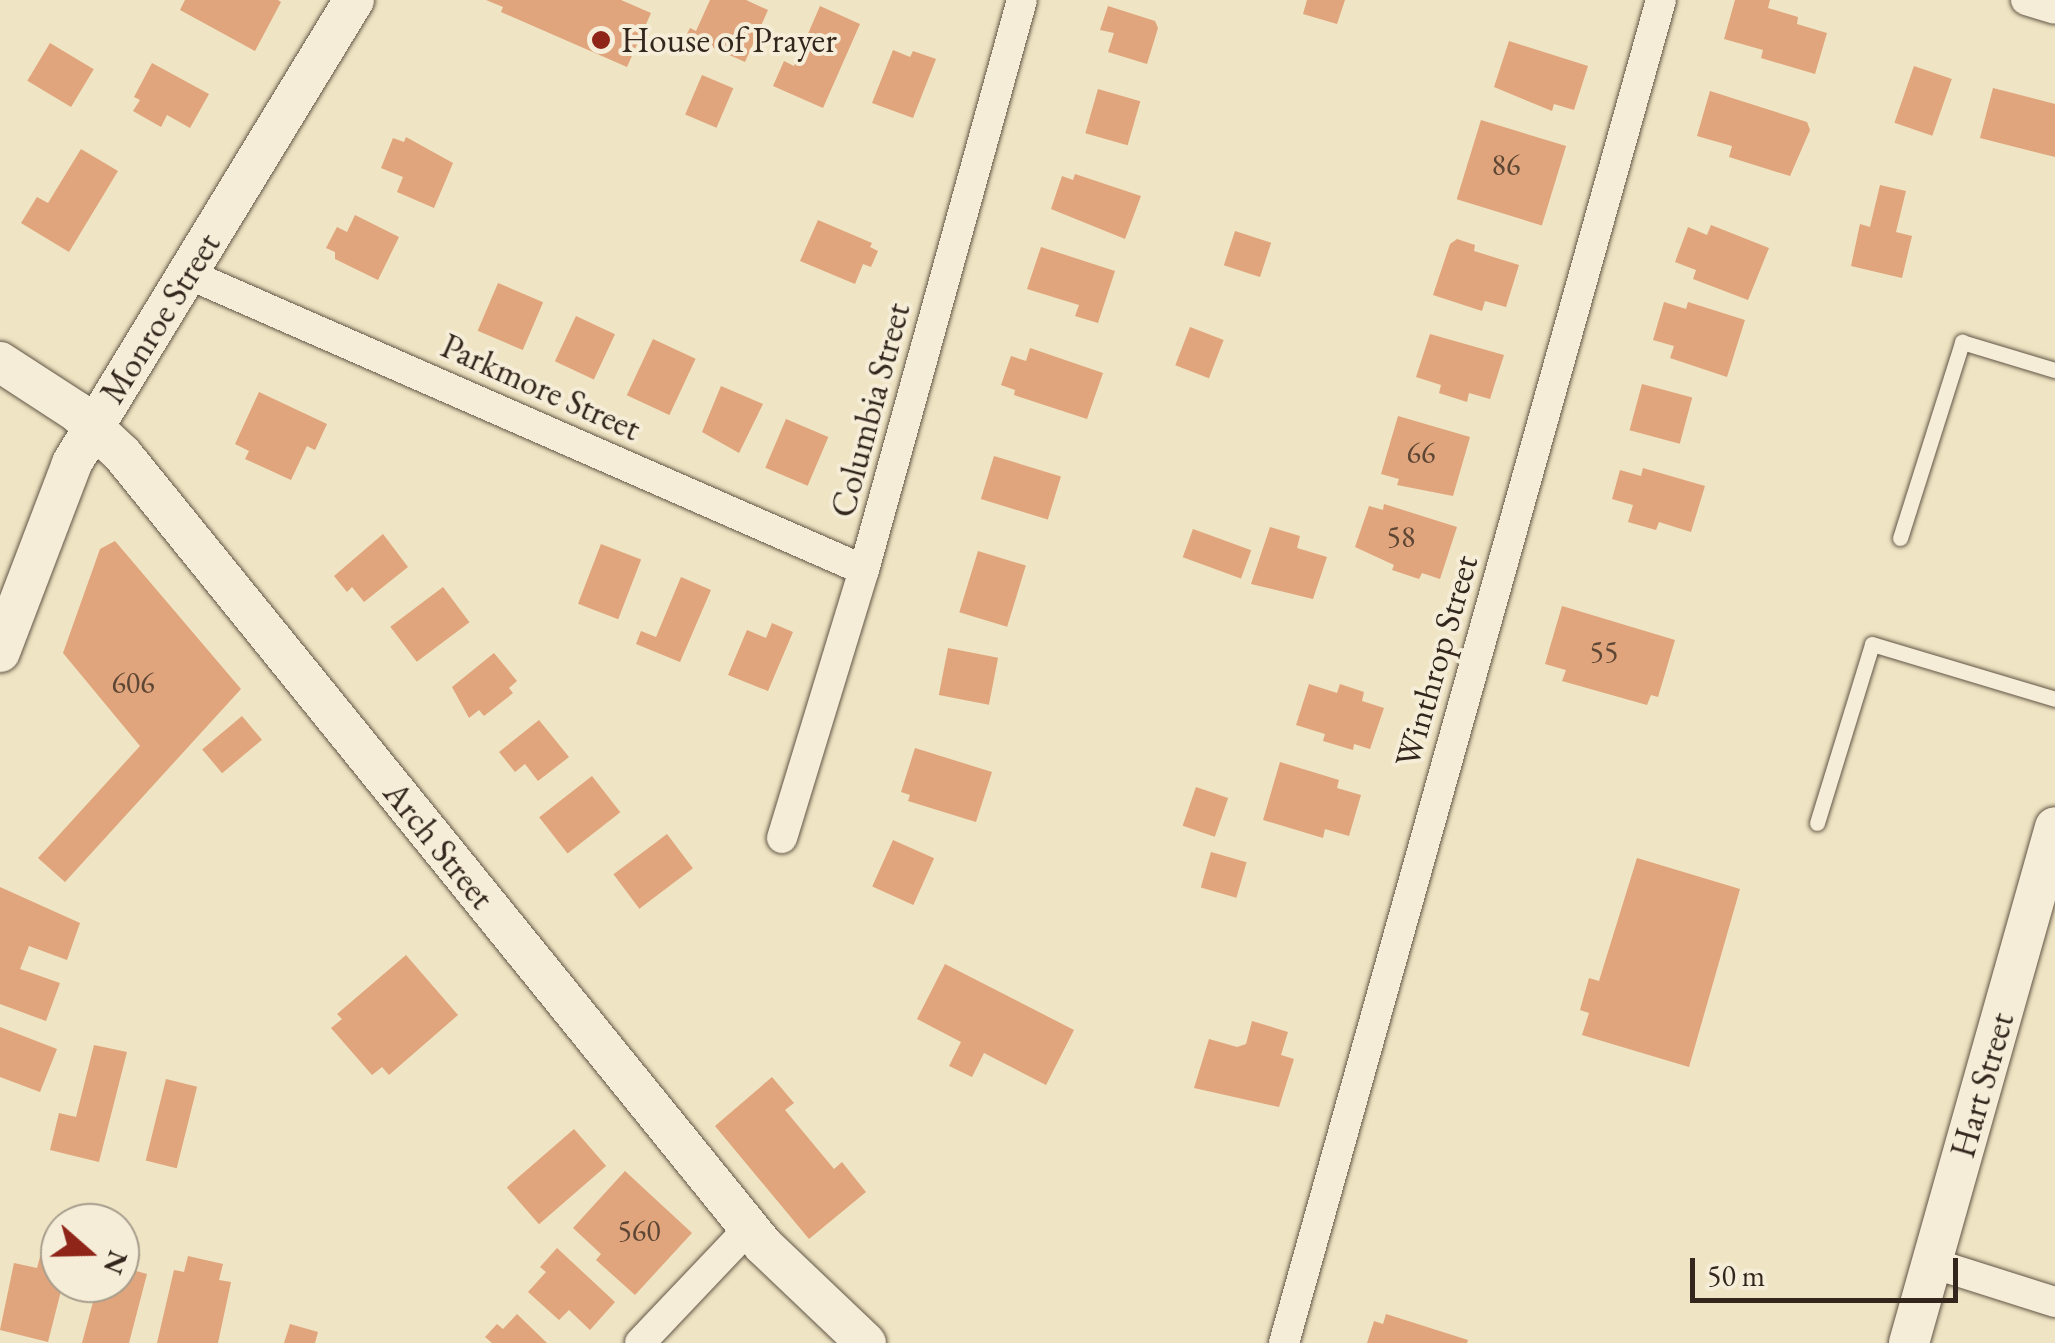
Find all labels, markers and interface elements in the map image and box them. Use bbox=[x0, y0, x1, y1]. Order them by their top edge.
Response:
place label: House of Prayer bbox=[621, 19, 837, 61]
marker: House of Prayer bbox=[590, 29, 612, 51]
house number: 86 bbox=[1492, 147, 1520, 183]
street label: Monroe Street bbox=[91, 225, 229, 411]
street label: Columbia Street bbox=[821, 298, 919, 522]
street label: Parkmore Street bbox=[435, 324, 647, 450]
house number: 66 bbox=[1407, 435, 1435, 471]
house number: 58 bbox=[1387, 519, 1415, 555]
street label: Winthrop Street bbox=[1386, 550, 1486, 772]
house number: 55 bbox=[1590, 634, 1618, 670]
house number: 606 bbox=[111, 665, 155, 701]
street label: Arch Street bbox=[375, 773, 503, 917]
street label: Hart Street bbox=[1941, 1008, 2023, 1162]
north arrow bbox=[40, 1203, 140, 1303]
house number: 560 bbox=[617, 1213, 661, 1249]
scale bar bbox=[1695, 1238, 1962, 1300]
text: N bbox=[96, 1246, 137, 1279]
text: 50 m bbox=[1707, 1256, 1765, 1295]

